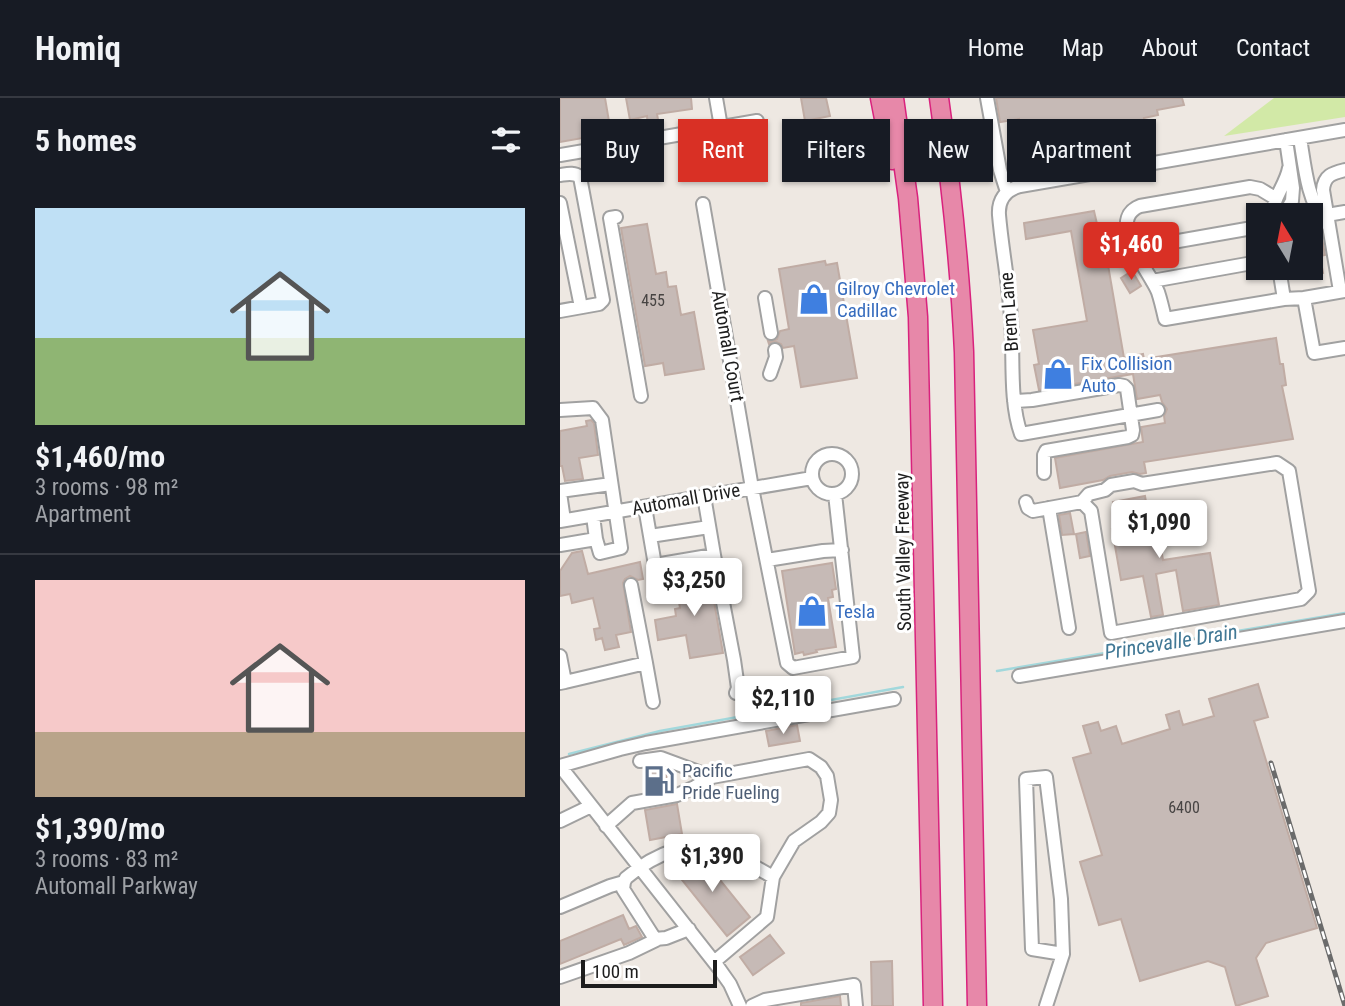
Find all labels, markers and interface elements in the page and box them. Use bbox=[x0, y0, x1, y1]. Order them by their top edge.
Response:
text: Homiq bbox=[35, 29, 121, 68]
text: Home bbox=[968, 34, 1024, 62]
text: Map bbox=[1062, 34, 1104, 62]
text: About bbox=[1142, 34, 1198, 62]
text: Contact bbox=[1236, 34, 1310, 62]
chip: Buy bbox=[581, 119, 664, 182]
chip: Rent bbox=[678, 119, 768, 182]
chip: Filters bbox=[782, 119, 890, 182]
chip: New bbox=[904, 119, 993, 182]
chip: Apartment bbox=[1007, 119, 1156, 182]
icon: filters bbox=[487, 121, 525, 159]
text: 5 homes bbox=[35, 123, 137, 158]
north arrow bbox=[1246, 203, 1323, 280]
map controls bbox=[1246, 203, 1323, 280]
pin: $1,460 bbox=[1074, 222, 1188, 282]
text: $1,460 bbox=[1099, 231, 1163, 258]
icon: home bbox=[217, 253, 343, 379]
street label: Brem Lane bbox=[995, 271, 1023, 353]
place label: Gilroy Chevrolet Cadillac bbox=[837, 277, 955, 322]
shop icon: Gilroy Chevrolet Cadillac bbox=[797, 282, 831, 316]
street label: Automall Court bbox=[707, 288, 749, 404]
house number: 455 bbox=[641, 291, 665, 310]
place label: Fix Collision Auto bbox=[1081, 352, 1172, 397]
shop icon: Fix Collision Auto bbox=[1041, 357, 1075, 391]
text: $1,460/mo bbox=[35, 439, 165, 474]
street label: South Valley Freeway bbox=[890, 473, 916, 631]
text: 3 rooms · 98 m² bbox=[35, 474, 178, 501]
street label: Automall Drive bbox=[630, 478, 742, 520]
pin: $1,090 bbox=[1102, 500, 1216, 560]
text: Apartment bbox=[35, 501, 131, 528]
text: $1,090 bbox=[1127, 509, 1191, 536]
pin: $3,250 bbox=[637, 559, 751, 618]
text: $3,250 bbox=[662, 567, 726, 594]
shop icon: Tesla bbox=[795, 594, 829, 628]
place label: Tesla bbox=[835, 600, 875, 623]
water label: Princevalle Drain bbox=[1103, 620, 1239, 664]
icon: home bbox=[217, 625, 343, 751]
pin: $2,110 bbox=[726, 676, 840, 736]
text: $2,110 bbox=[751, 685, 815, 712]
place label: Pacific Pride Fueling bbox=[682, 759, 780, 804]
fuel station icon: Pacific Pride Fueling bbox=[642, 764, 676, 798]
house number: 6400 bbox=[1168, 798, 1200, 817]
text: $1,390/mo bbox=[35, 811, 165, 846]
pin: $1,390 bbox=[655, 834, 769, 894]
text: $1,390 bbox=[680, 843, 744, 870]
text: 3 rooms · 83 m² bbox=[35, 846, 178, 873]
text: Automall Parkway bbox=[35, 873, 198, 900]
scale bar bbox=[581, 957, 718, 989]
text: 100 m bbox=[592, 960, 639, 983]

